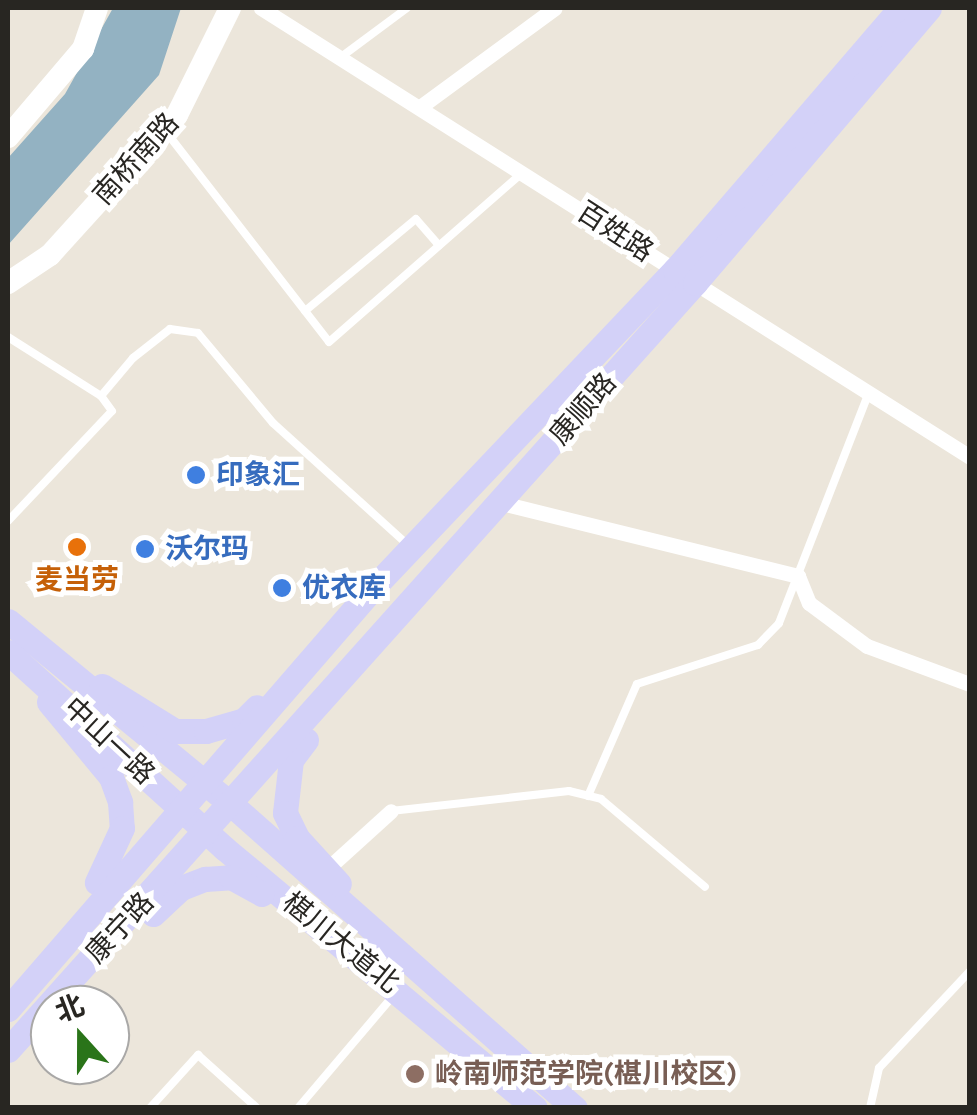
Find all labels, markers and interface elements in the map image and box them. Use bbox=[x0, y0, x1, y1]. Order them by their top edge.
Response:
street label: 南桥南路 bbox=[86, 106, 186, 212]
street label: 百姓路 bbox=[571, 195, 659, 269]
street label: 康顺路 bbox=[543, 366, 623, 452]
place label: 印象汇 bbox=[216, 458, 300, 492]
marker: 印象汇 bbox=[185, 464, 207, 486]
place label: 沃尔玛 bbox=[165, 532, 249, 566]
marker: 麦当劳 bbox=[66, 536, 88, 558]
marker: 沃尔玛 bbox=[134, 538, 156, 560]
place label: 麦当劳 bbox=[35, 563, 119, 597]
place label: 优衣库 bbox=[302, 571, 386, 605]
marker: 优衣库 bbox=[271, 577, 293, 599]
street label: 中山一路 bbox=[57, 691, 161, 791]
street label: 康宁路 bbox=[79, 886, 161, 970]
street label: 椹川大道北 bbox=[276, 886, 406, 1000]
north arrow bbox=[30, 985, 130, 1085]
text: 北 bbox=[51, 988, 89, 1029]
place label: 岭南师范学院(椹川校区) bbox=[435, 1057, 737, 1091]
marker: 岭南师范学院(椹川校区) bbox=[404, 1063, 426, 1085]

